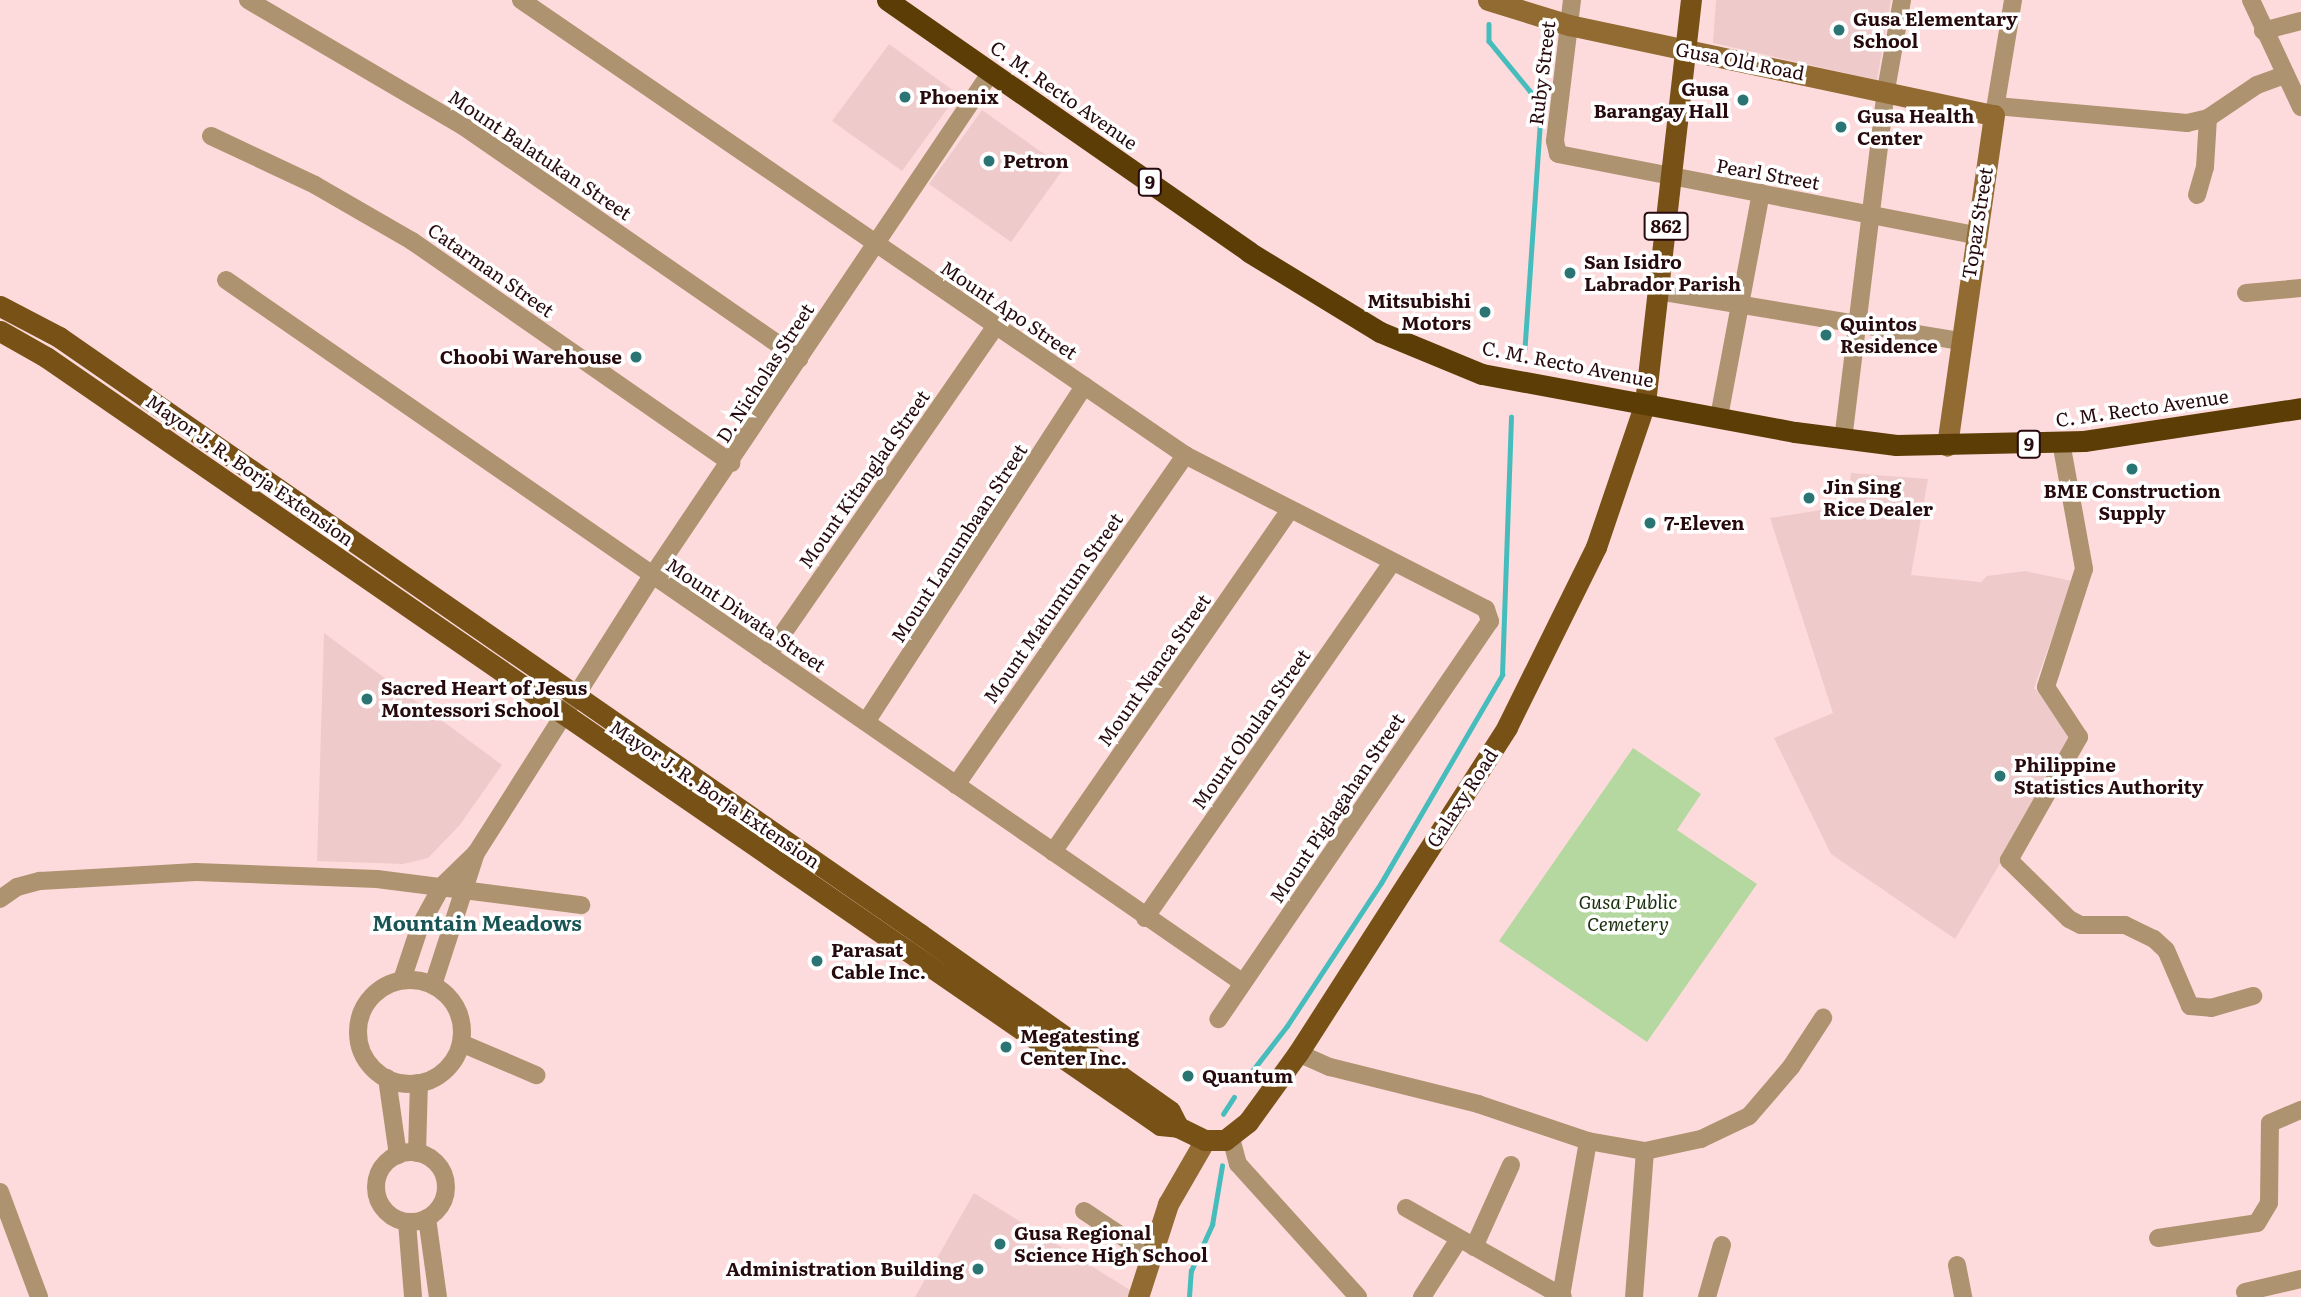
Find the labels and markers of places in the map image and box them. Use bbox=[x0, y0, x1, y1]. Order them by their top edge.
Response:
place label: Gusa Elementary School bbox=[1853, 8, 2018, 52]
marker: Gusa Elementary School bbox=[1831, 22, 1847, 38]
place label: Gusa Barangay Hall bbox=[1593, 78, 1729, 122]
place label: Phoenix bbox=[919, 86, 998, 108]
marker: Phoenix bbox=[897, 89, 913, 105]
marker: Gusa Barangay Hall bbox=[1735, 92, 1751, 108]
place label: Gusa Health Center bbox=[1857, 105, 1974, 149]
marker: Gusa Health Center bbox=[1831, 117, 1851, 137]
place label: Petron bbox=[1003, 150, 1069, 172]
marker: Petron bbox=[981, 153, 997, 169]
place label: San Isidro Labrador Parish bbox=[1584, 251, 1741, 295]
marker: San Isidro Labrador Parish bbox=[1562, 265, 1578, 281]
place label: Mitsubishi Motors bbox=[1367, 290, 1471, 334]
marker: Mitsubishi Motors bbox=[1477, 304, 1493, 320]
place label: Quintos Residence bbox=[1840, 313, 1938, 357]
marker: Quintos Residence bbox=[1818, 327, 1834, 343]
place label: Choobi Warehouse bbox=[440, 346, 622, 368]
marker: Choobi Warehouse bbox=[628, 349, 644, 365]
marker: BME Construction Supply bbox=[2124, 461, 2140, 477]
place label: Jin Sing Rice Dealer bbox=[1823, 476, 1933, 520]
place label: BME Construction Supply bbox=[2043, 480, 2221, 524]
marker: Jin Sing Rice Dealer bbox=[1801, 490, 1817, 506]
place label: 7-Eleven bbox=[1664, 512, 1745, 534]
marker: 7-Eleven bbox=[1642, 515, 1658, 531]
place label: Sacred Heart of Jesus Montessori School bbox=[381, 677, 587, 721]
marker: Sacred Heart of Jesus Montessori School bbox=[359, 691, 375, 707]
place label: Philippine Statistics Authority bbox=[2014, 754, 2203, 798]
marker: Philippine Statistics Authority bbox=[1992, 768, 2008, 784]
place label: Parasat Cable Inc. bbox=[831, 939, 926, 983]
marker: Parasat Cable Inc. bbox=[809, 953, 825, 969]
place label: Megatesting Center Inc. bbox=[1020, 1025, 1139, 1069]
marker: Megatesting Center Inc. bbox=[998, 1039, 1014, 1055]
place label: Quantum bbox=[1202, 1065, 1293, 1087]
marker: Quantum bbox=[1180, 1068, 1196, 1084]
place label: Gusa Regional Science High School bbox=[1014, 1222, 1208, 1266]
marker: Gusa Regional Science High School bbox=[992, 1236, 1008, 1252]
place label: Administration Building bbox=[726, 1258, 964, 1280]
marker: Administration Building bbox=[970, 1261, 986, 1277]

